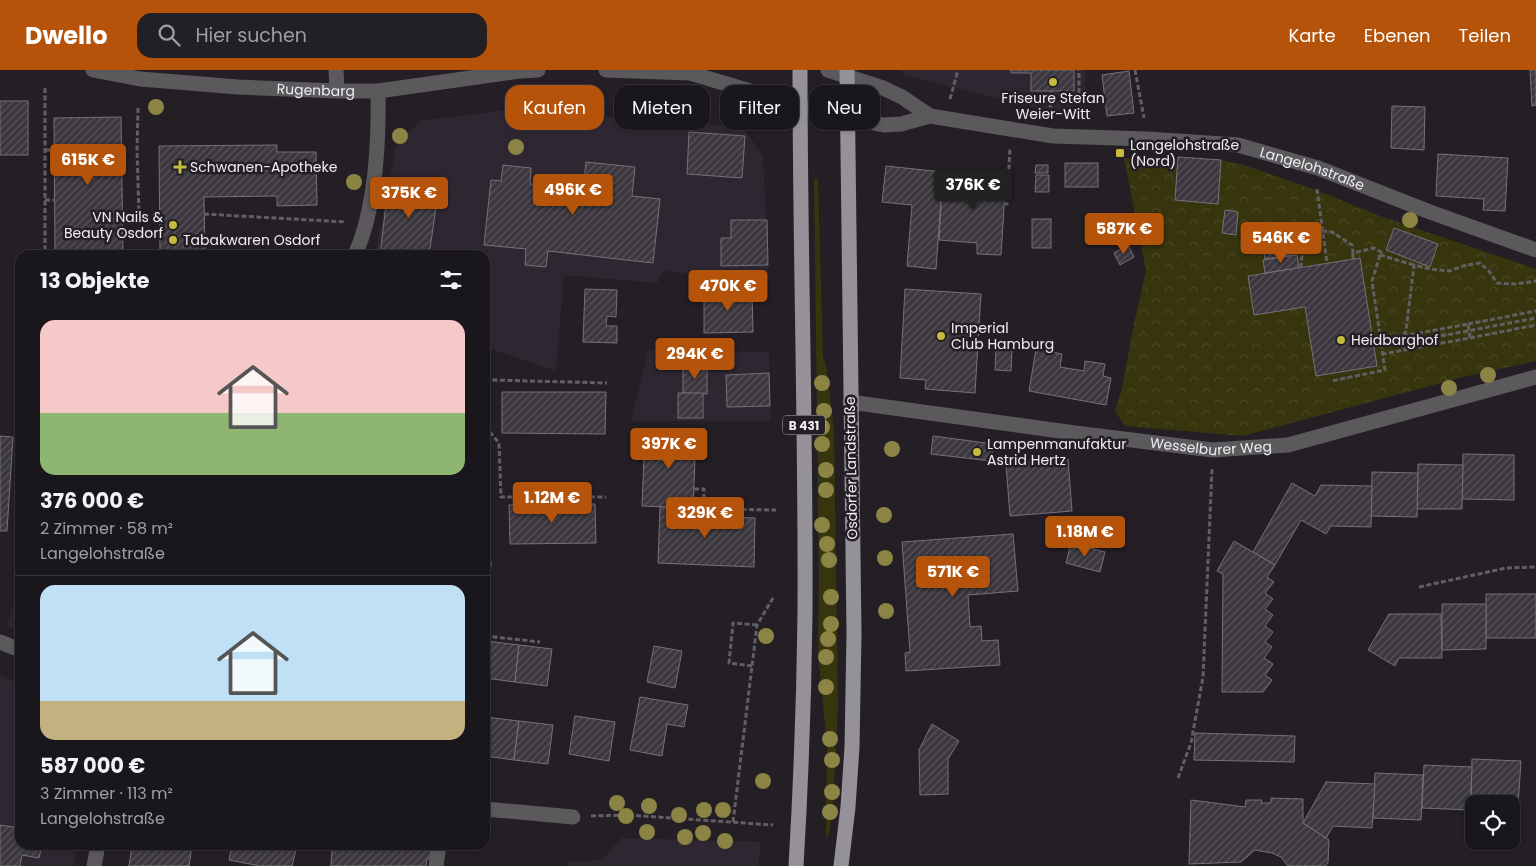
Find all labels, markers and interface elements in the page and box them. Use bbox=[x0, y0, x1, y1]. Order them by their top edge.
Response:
search box bbox=[137, 13, 487, 58]
text: Dwello bbox=[25, 19, 107, 52]
icon: search bbox=[155, 21, 183, 49]
text: Hier suchen bbox=[195, 22, 307, 49]
text: Karte bbox=[1288, 23, 1336, 48]
text: Ebenen bbox=[1364, 23, 1431, 48]
text: Teilen bbox=[1459, 23, 1511, 48]
marker: Friseure Stefan Weier-Witt bbox=[1047, 76, 1059, 88]
street label: Rugenbarg bbox=[276, 79, 355, 101]
chip: Kaufen bbox=[505, 85, 604, 130]
chip: Mieten bbox=[614, 85, 710, 130]
chip: Filter bbox=[720, 85, 799, 130]
chip: Neu bbox=[809, 85, 880, 130]
place label: Friseure Stefan Weier-Witt bbox=[1001, 88, 1105, 124]
place label: Langelohstraße (Nord) bbox=[1130, 135, 1240, 171]
street label: Langelohstraße bbox=[1258, 142, 1368, 195]
pin: 615K € bbox=[47, 144, 129, 186]
marker: Langelohstraße (Nord) bbox=[1114, 147, 1126, 159]
text: 615K € bbox=[61, 148, 115, 171]
place label: Schwanen-Apotheke bbox=[190, 157, 338, 177]
marker: Schwanen-Apotheke bbox=[174, 161, 186, 173]
pin: 376K € bbox=[932, 168, 1014, 211]
text: 376K € bbox=[945, 173, 1001, 196]
pin: 496K € bbox=[532, 174, 614, 216]
pin: 375K € bbox=[368, 176, 450, 219]
text: 496K € bbox=[544, 178, 602, 201]
text: 375K € bbox=[381, 181, 437, 204]
place label: VN Nails & Beauty Osdorf bbox=[64, 207, 164, 243]
pin: 587K € bbox=[1083, 212, 1165, 255]
text: 587K € bbox=[1096, 217, 1152, 240]
marker: VN Nails & Beauty Osdorf bbox=[167, 219, 179, 231]
pin: 546K € bbox=[1240, 222, 1322, 264]
text: 546K € bbox=[1252, 226, 1310, 249]
place label: Tabakwaren Osdorf bbox=[183, 230, 321, 250]
marker: Tabakwaren Osdorf bbox=[167, 234, 179, 246]
text: 13 Objekte bbox=[40, 266, 149, 295]
icon: filters bbox=[437, 266, 465, 294]
pin: 470K € bbox=[687, 270, 769, 312]
text: 470K € bbox=[699, 274, 757, 297]
place label: Imperial Club Hamburg bbox=[951, 318, 1054, 354]
marker: Imperial Club Hamburg bbox=[935, 330, 947, 342]
place label: Heidbarghof bbox=[1351, 330, 1439, 350]
marker: Heidbarghof bbox=[1335, 334, 1347, 346]
pin: 294K € bbox=[654, 338, 736, 380]
text: 294K € bbox=[666, 342, 724, 365]
icon: home bbox=[208, 352, 298, 442]
street label: Osdorfer Landstraße bbox=[840, 396, 862, 540]
road number: B 431 bbox=[783, 416, 825, 434]
pin: 397K € bbox=[628, 428, 710, 470]
text: 397K € bbox=[641, 432, 697, 455]
street label: Wesselburer Weg bbox=[1149, 432, 1273, 460]
place label: Lampenmanufaktur Astrid Hertz bbox=[987, 434, 1126, 470]
marker: Lampenmanufaktur Astrid Hertz bbox=[971, 446, 983, 458]
pin: 1.12M € bbox=[506, 482, 598, 524]
text: 376 000 € bbox=[40, 486, 144, 515]
text: 1.12M € bbox=[524, 486, 580, 509]
pin: 329K € bbox=[664, 496, 746, 539]
text: 329K € bbox=[677, 501, 733, 524]
pin: 1.18M € bbox=[1039, 516, 1131, 558]
text: 2 Zimmer · 58 m² bbox=[40, 517, 173, 540]
text: 1.18M € bbox=[1056, 520, 1114, 543]
text: Langelohstraße bbox=[40, 542, 165, 565]
pin: 571K € bbox=[912, 556, 994, 598]
text: 571K € bbox=[927, 560, 979, 583]
icon: home bbox=[208, 618, 298, 708]
text: 587 000 € bbox=[40, 751, 145, 780]
text: 3 Zimmer · 113 m² bbox=[40, 782, 173, 805]
map controls bbox=[1465, 795, 1520, 850]
button: locate bbox=[1465, 795, 1520, 850]
text: Langelohstraße bbox=[40, 807, 165, 830]

